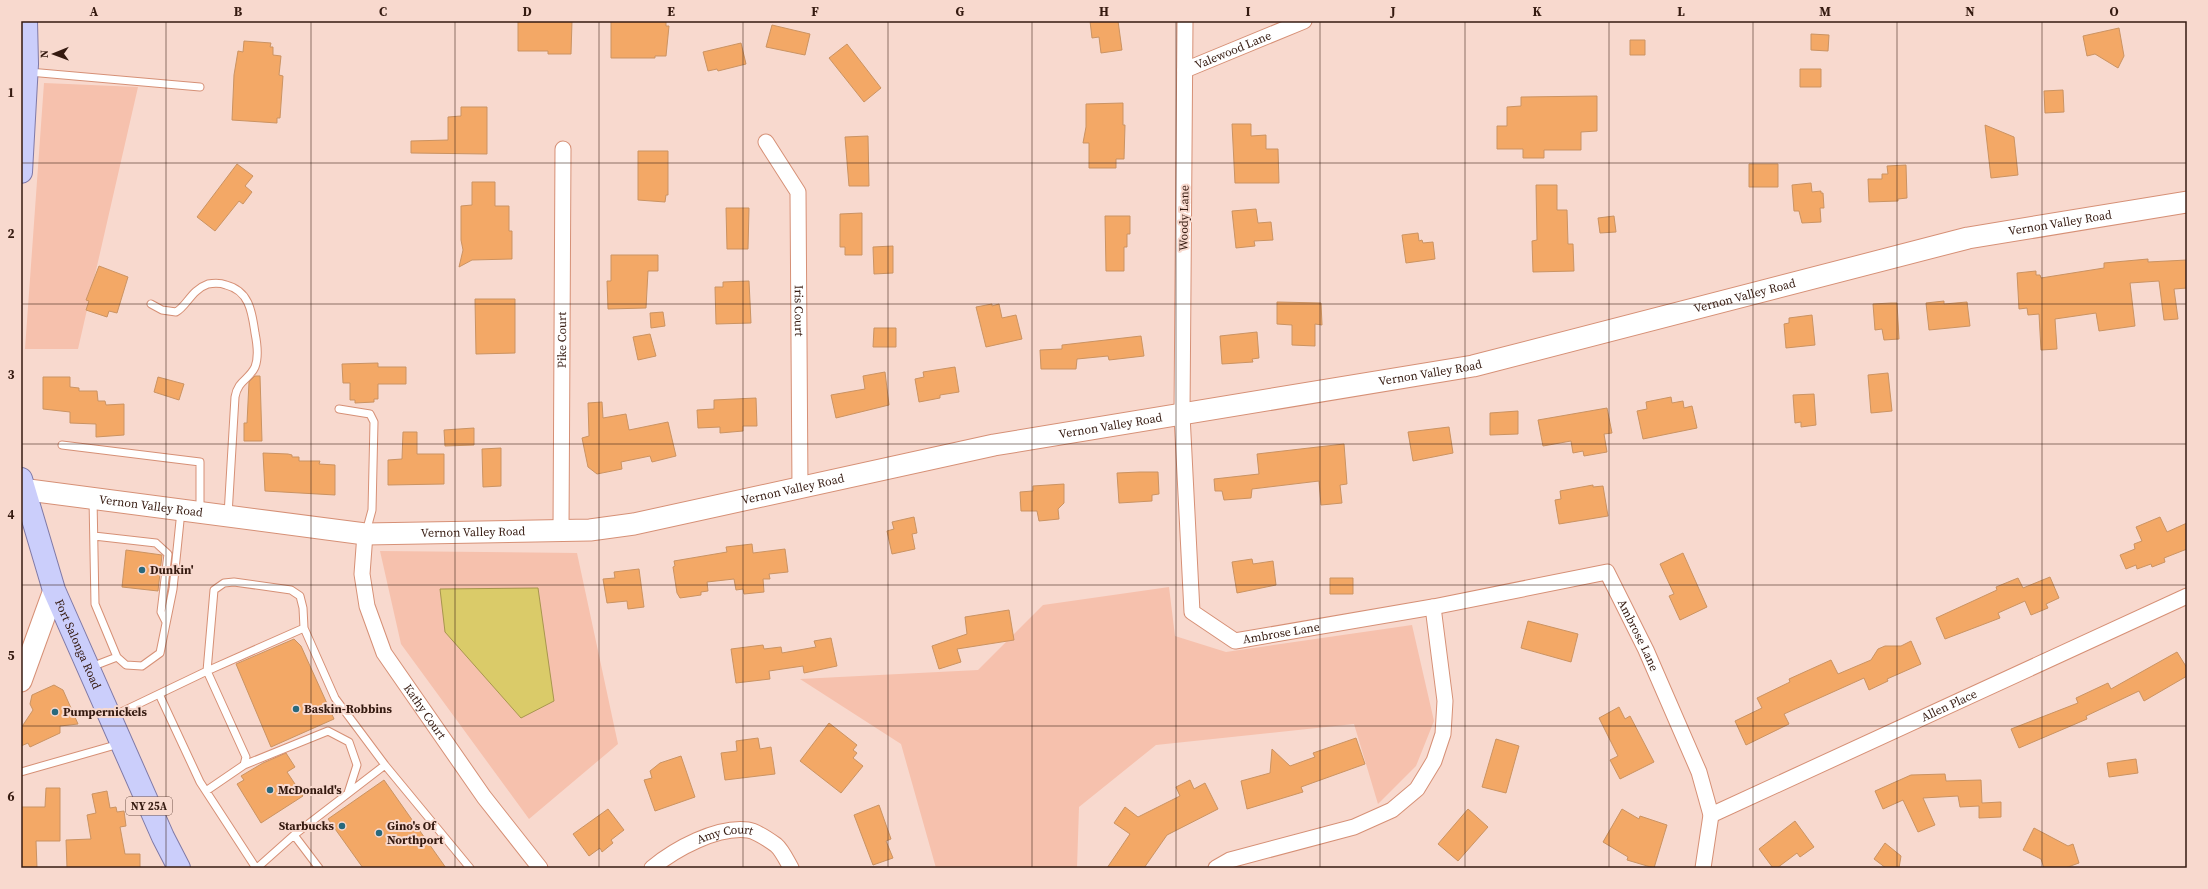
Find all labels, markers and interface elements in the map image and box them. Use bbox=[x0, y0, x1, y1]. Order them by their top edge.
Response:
text: A bbox=[90, 3, 99, 20]
text: B bbox=[234, 3, 243, 20]
text: C bbox=[379, 3, 387, 20]
text: D bbox=[522, 3, 532, 20]
text: E bbox=[667, 3, 675, 20]
text: F bbox=[811, 3, 819, 20]
text: G bbox=[956, 3, 965, 20]
text: H bbox=[1099, 3, 1109, 20]
text: I bbox=[1245, 3, 1251, 20]
text: J bbox=[1389, 3, 1396, 20]
text: K bbox=[1532, 3, 1542, 20]
text: L bbox=[1677, 3, 1685, 20]
text: M bbox=[1819, 3, 1831, 20]
text: N bbox=[1965, 3, 1975, 20]
text: O bbox=[2109, 3, 2119, 20]
street label: Valewood Lane bbox=[1192, 27, 1274, 73]
north arrow bbox=[34, 34, 74, 74]
text: N bbox=[37, 50, 52, 58]
text: 1 bbox=[7, 84, 15, 101]
street label: Woody Lane bbox=[1175, 185, 1193, 251]
street label: Vernon Valley Road bbox=[2007, 206, 2113, 239]
text: 2 bbox=[7, 225, 15, 242]
street label: Vernon Valley Road bbox=[1692, 275, 1797, 317]
street label: Iris Court bbox=[791, 285, 807, 336]
street label: Pike Court bbox=[554, 312, 570, 368]
street label: Vernon Valley Road bbox=[1377, 356, 1484, 389]
text: 3 bbox=[7, 366, 15, 383]
street label: Vernon Valley Road bbox=[1058, 409, 1164, 442]
street label: Vernon Valley Road bbox=[740, 470, 846, 508]
street label: Vernon Valley Road bbox=[98, 491, 204, 521]
text: 4 bbox=[7, 506, 15, 523]
street label: Vernon Valley Road bbox=[421, 523, 526, 541]
place label: Dunkin' bbox=[150, 562, 194, 578]
marker: Dunkin' bbox=[137, 565, 147, 575]
street label: Fort Salonga Road bbox=[51, 597, 105, 692]
street label: Ambrose Lane bbox=[1614, 597, 1662, 674]
street label: Ambrose Lane bbox=[1241, 619, 1321, 648]
text: 5 bbox=[7, 647, 15, 664]
street label: Kathy Court bbox=[400, 681, 450, 743]
street label: Allen Place bbox=[1918, 686, 1980, 725]
place label: Baskin-Robbins bbox=[304, 701, 392, 717]
place label: Pumpernickels bbox=[63, 704, 147, 720]
marker: Baskin-Robbins bbox=[291, 704, 301, 714]
marker: Pumpernickels bbox=[50, 707, 60, 717]
place label: McDonald's bbox=[278, 782, 342, 798]
marker: McDonald's bbox=[265, 785, 275, 795]
text: 6 bbox=[7, 788, 15, 805]
road number: NY 25A bbox=[126, 797, 172, 815]
place label: Starbucks bbox=[279, 818, 335, 834]
place label: Gino's Of Northport bbox=[387, 818, 444, 848]
marker: Starbucks bbox=[337, 821, 347, 831]
street label: Amy Court bbox=[694, 822, 755, 848]
marker: Gino's Of Northport bbox=[374, 828, 384, 838]

